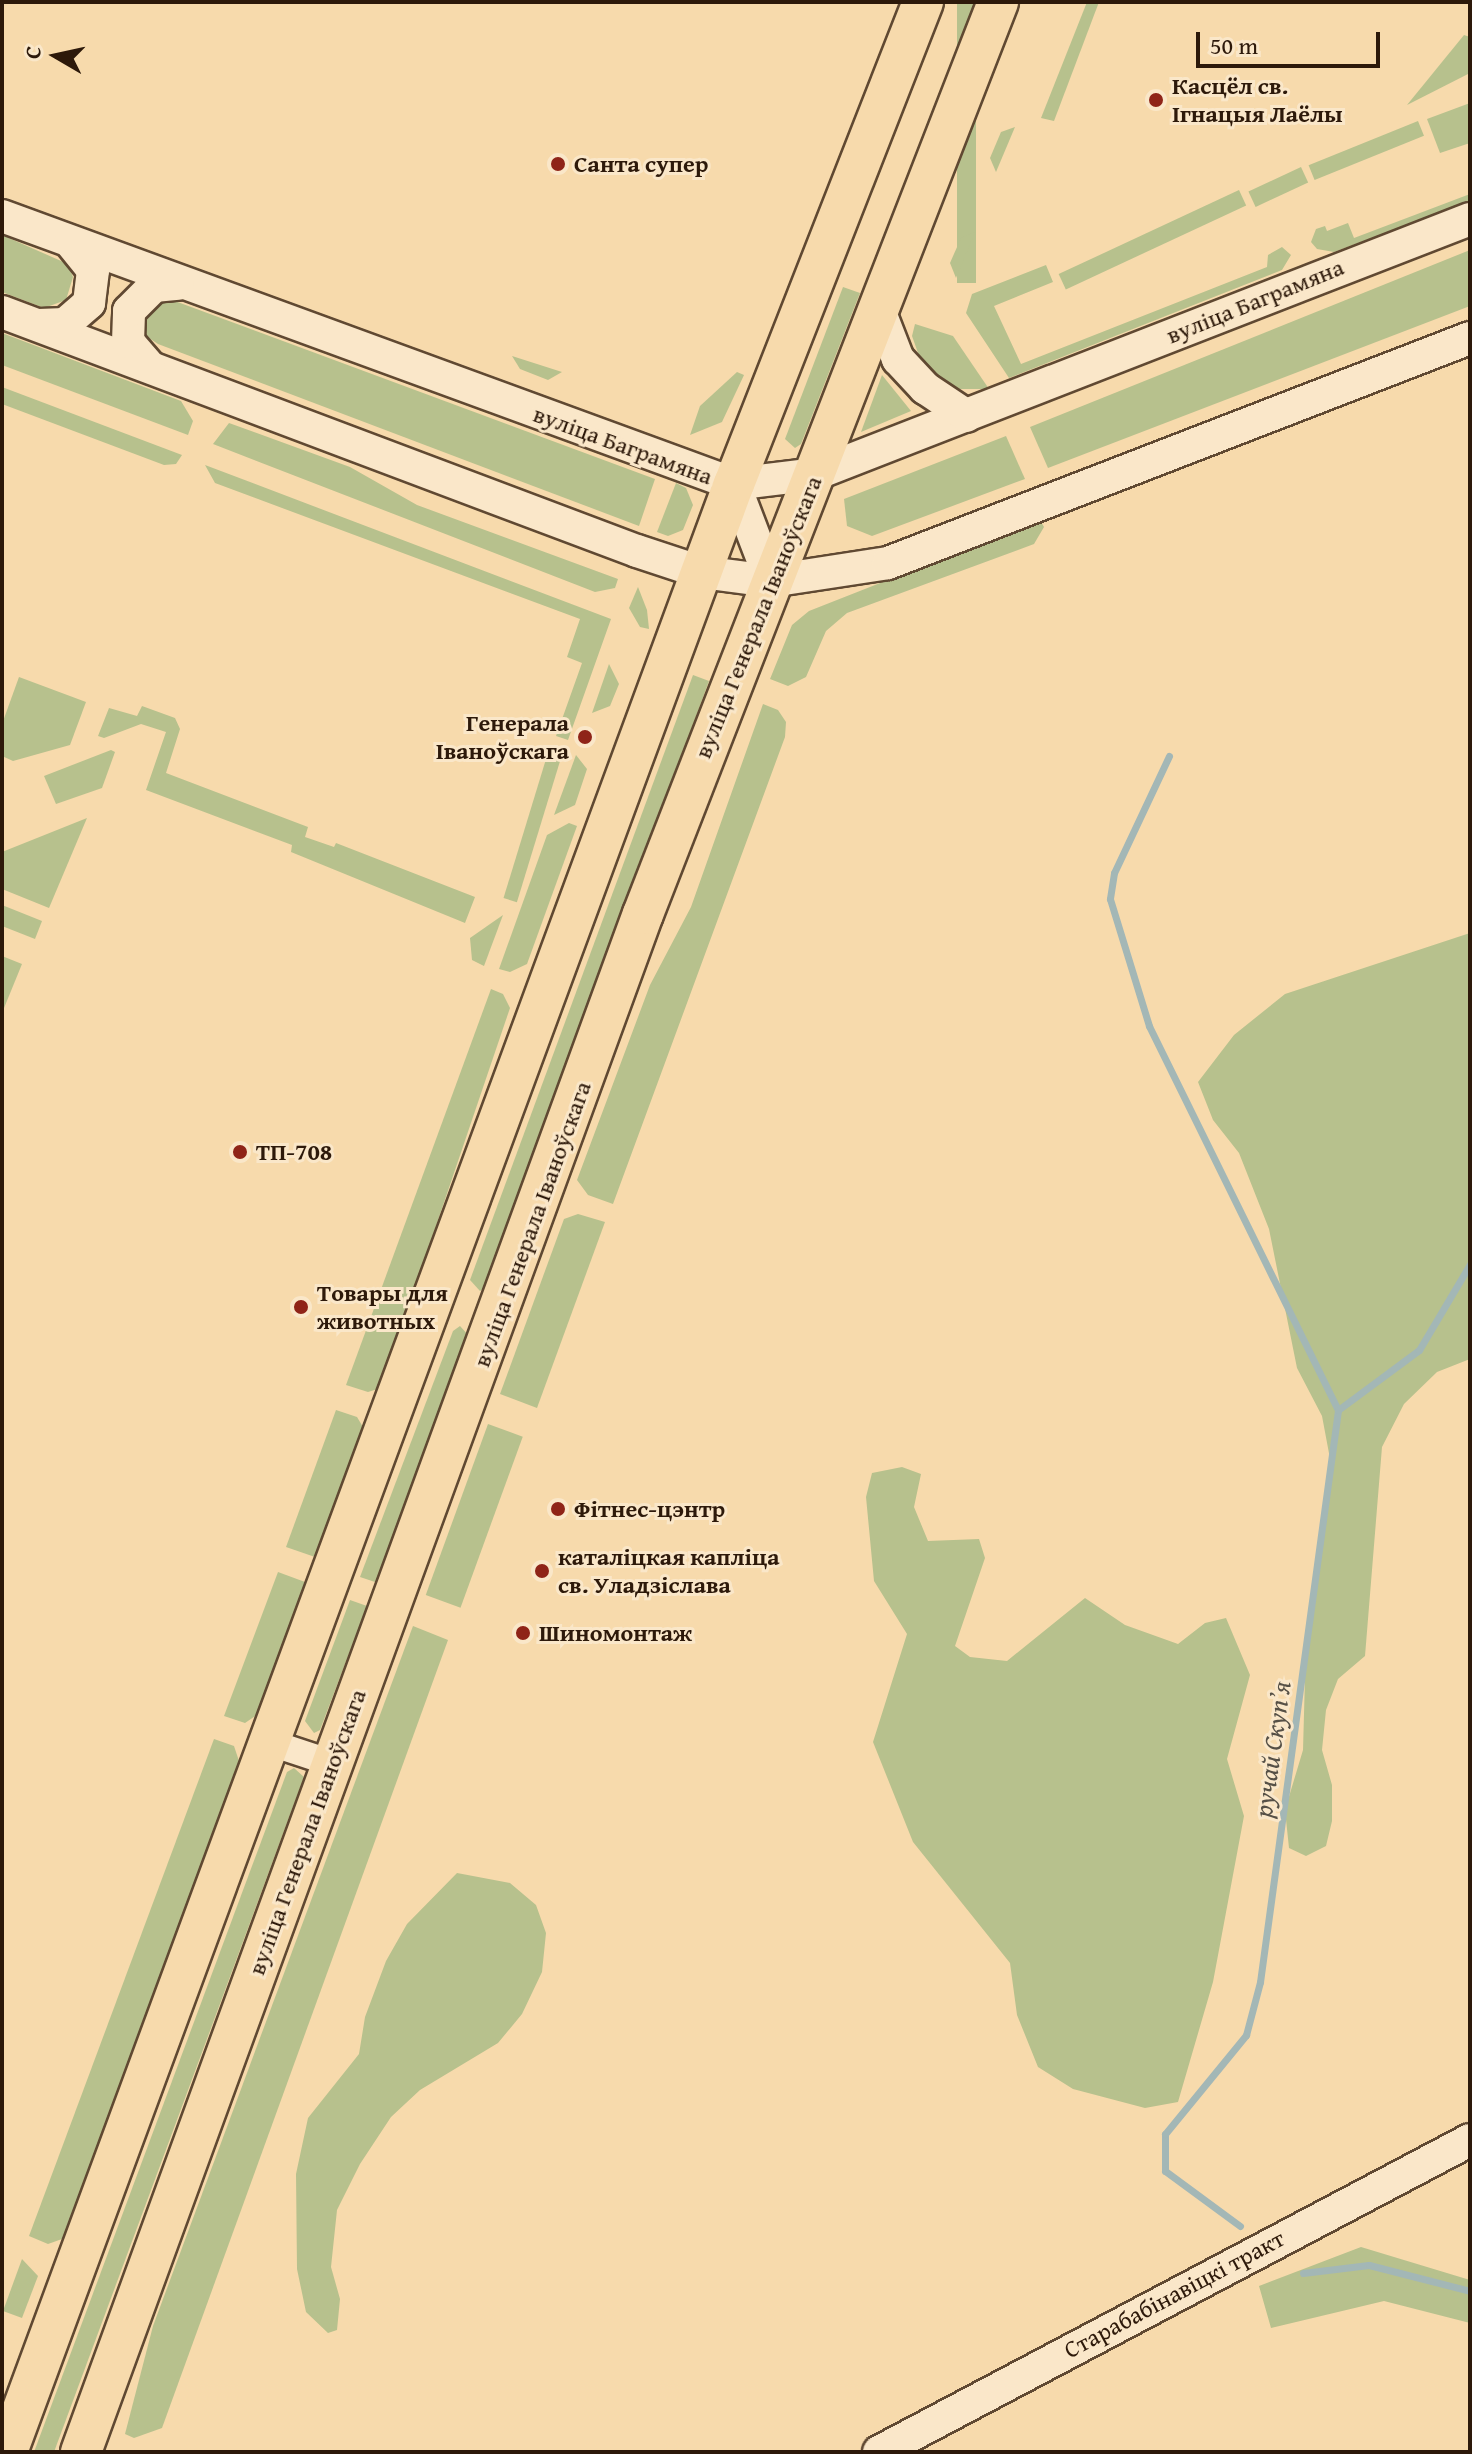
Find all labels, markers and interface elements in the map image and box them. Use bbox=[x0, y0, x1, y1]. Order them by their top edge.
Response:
north arrow bbox=[16, 16, 96, 96]
scale bar bbox=[1200, 16, 1384, 66]
text: 50 m bbox=[1210, 28, 1258, 63]
text: С bbox=[16, 44, 49, 61]
place label: Касцёл св. Ігнацыя Лаёлы bbox=[1172, 72, 1343, 128]
marker: Касцёл св. Ігнацыя Лаёлы bbox=[1147, 91, 1165, 109]
place label: Санта супер bbox=[574, 150, 708, 178]
marker: Санта супер bbox=[549, 155, 567, 173]
street label: вуліца Баграмяна bbox=[1162, 252, 1348, 350]
street label: вуліца Баграмяна bbox=[530, 399, 716, 491]
street label: вуліца Генерала Іваноўскага bbox=[688, 472, 828, 762]
place label: Генерала Іваноўскага bbox=[436, 709, 569, 765]
marker: Генерала Іваноўскага bbox=[576, 728, 594, 746]
street label: вуліца Генерала Іваноўскага bbox=[467, 1077, 597, 1371]
place label: ТП-708 bbox=[256, 1138, 332, 1166]
marker: ТП-708 bbox=[231, 1143, 249, 1161]
place label: Товары для животных bbox=[317, 1279, 448, 1335]
marker: Товары для животных bbox=[292, 1298, 310, 1316]
place label: Фітнес-цэнтр bbox=[574, 1495, 725, 1523]
marker: Фітнес-цэнтр bbox=[549, 1500, 567, 1518]
place label: каталіцкая капліца св. Уладзіслава bbox=[558, 1543, 780, 1599]
marker: каталіцкая капліца св. Уладзіслава bbox=[533, 1562, 551, 1580]
place label: Шиномонтаж bbox=[539, 1619, 692, 1647]
marker: Шиномонтаж bbox=[514, 1624, 532, 1642]
water label: ручай Скупʼя bbox=[1247, 1679, 1297, 1819]
street label: вуліца Генерала Іваноўскага bbox=[242, 1685, 372, 1979]
street label: Старабабінавіцкі тракт bbox=[1059, 2224, 1289, 2364]

